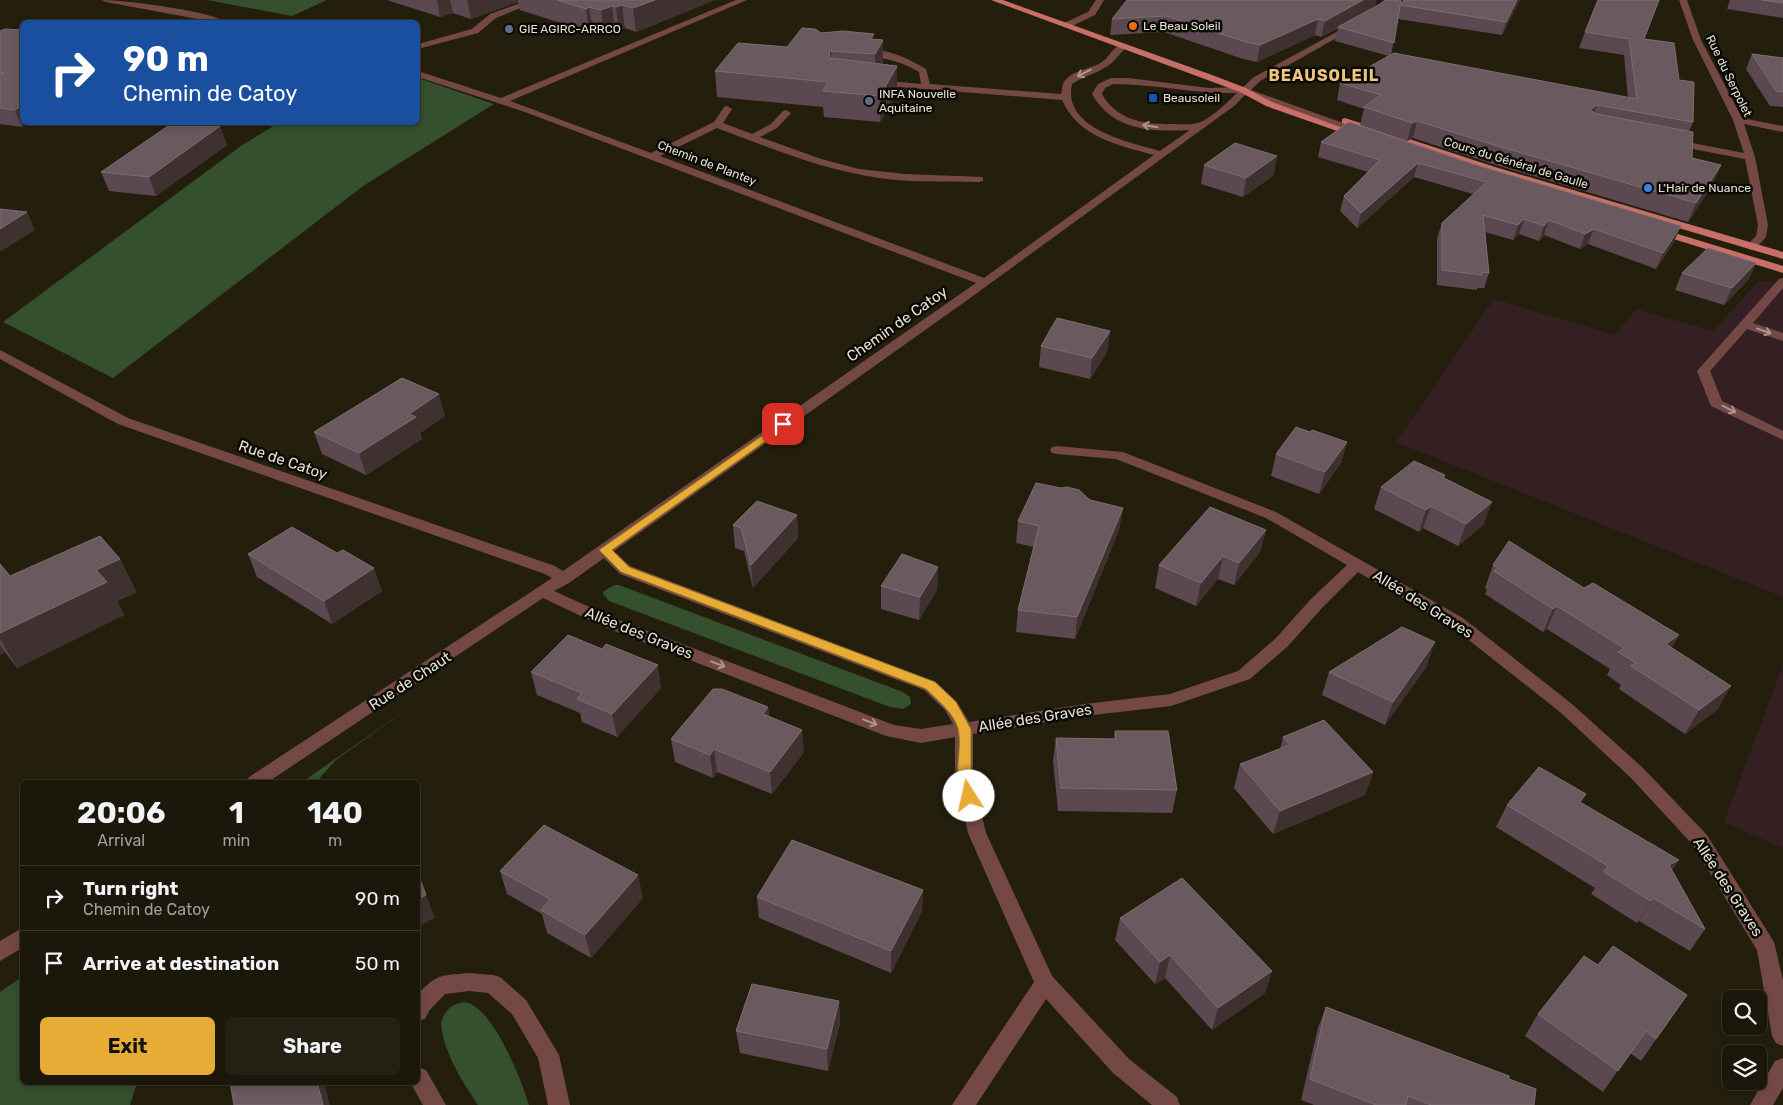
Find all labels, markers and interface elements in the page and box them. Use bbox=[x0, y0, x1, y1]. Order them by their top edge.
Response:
place label: Le Beau Soleil bbox=[1143, 19, 1221, 33]
marker: Le Beau Soleil bbox=[1127, 20, 1139, 32]
place label: GIE AGIRC-ARRCO bbox=[519, 22, 621, 36]
marker: GIE AGIRC-ARRCO bbox=[503, 23, 515, 35]
street label: Rue du Serpolet bbox=[1703, 33, 1755, 119]
text: 90 m bbox=[123, 38, 209, 80]
icon: right bbox=[40, 40, 105, 105]
district label: BEAUSOLEIL bbox=[1269, 66, 1379, 85]
one-way arrow bbox=[1077, 69, 1092, 78]
text: Chemin de Catoy bbox=[123, 80, 297, 107]
place label: INFA Nouvelle Aquitaine bbox=[879, 87, 956, 115]
place label: Beausoleil bbox=[1163, 91, 1220, 105]
marker: Beausoleil bbox=[1147, 92, 1159, 104]
marker: INFA Nouvelle Aquitaine bbox=[863, 95, 875, 107]
one-way arrow bbox=[1142, 120, 1158, 130]
street label: Cours du Général de Gaulle bbox=[1442, 134, 1590, 192]
street label: Chemin de Plantey bbox=[656, 138, 759, 188]
place label: L'Hair de Nuance bbox=[1658, 181, 1751, 195]
marker: L'Hair de Nuance bbox=[1642, 182, 1654, 194]
street label: Chemin de Catoy bbox=[843, 283, 951, 365]
one-way arrow bbox=[1756, 327, 1771, 336]
pin bbox=[762, 403, 804, 445]
one-way arrow bbox=[1721, 405, 1736, 414]
icon: arrive bbox=[769, 410, 797, 438]
street label: Rue de Catoy bbox=[236, 436, 330, 484]
street label: Allée des Graves bbox=[1370, 566, 1477, 642]
street label: Allée des Graves bbox=[583, 603, 696, 663]
street label: Rue de Chaut bbox=[366, 648, 455, 714]
one-way arrow bbox=[710, 660, 725, 669]
street label: Allée des Graves bbox=[977, 700, 1093, 736]
one-way arrow bbox=[861, 718, 877, 727]
position arrow bbox=[942, 769, 994, 821]
text: 20:06 bbox=[77, 795, 166, 831]
text: 1 bbox=[229, 795, 244, 831]
text: 140 bbox=[307, 795, 363, 831]
text: Arrival bbox=[97, 831, 145, 850]
text: min bbox=[222, 831, 250, 850]
text: m bbox=[328, 831, 342, 850]
street label: Allée des Graves bbox=[1689, 834, 1767, 940]
text: Turn right bbox=[83, 877, 178, 900]
icon: right bbox=[40, 884, 68, 912]
text: 90 m bbox=[355, 887, 400, 910]
text: Chemin de Catoy bbox=[83, 900, 210, 919]
icon: arrive bbox=[40, 949, 68, 977]
text: Arrive at destination bbox=[83, 952, 279, 975]
text: 50 m bbox=[355, 952, 400, 975]
map controls bbox=[1722, 990, 1767, 1090]
button: search bbox=[1722, 990, 1767, 1035]
button: Exit bbox=[40, 1017, 215, 1075]
button: Share bbox=[225, 1017, 400, 1075]
button: layers bbox=[1722, 1045, 1767, 1090]

